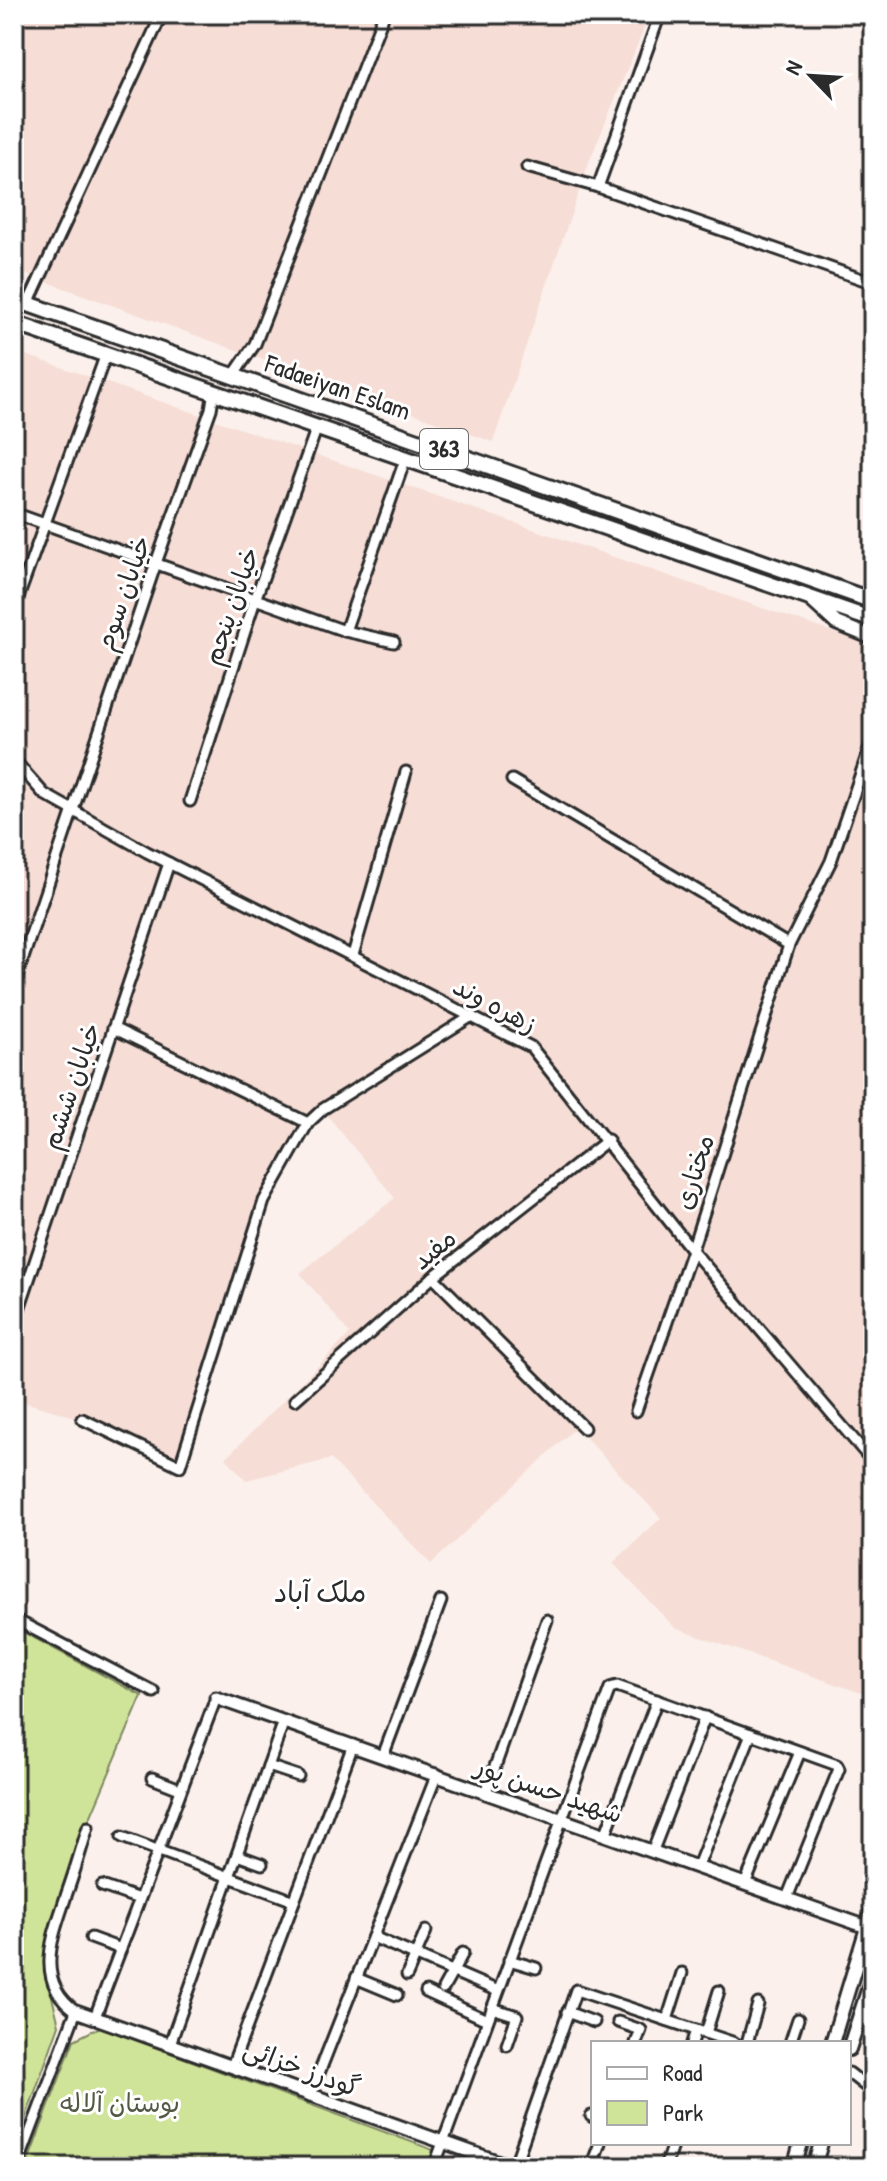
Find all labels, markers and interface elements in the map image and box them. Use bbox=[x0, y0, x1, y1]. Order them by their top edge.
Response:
north arrow bbox=[771, 36, 851, 116]
text: N bbox=[777, 56, 809, 79]
street label: Fadaeiyan Eslam bbox=[260, 345, 416, 428]
road number: 363 bbox=[420, 429, 468, 469]
street label: خیابان سوم bbox=[87, 531, 161, 656]
street label: خیابان پنجم bbox=[194, 542, 270, 670]
street label: زهره وند bbox=[447, 968, 543, 1041]
street label: خیابان ششم bbox=[33, 1018, 111, 1155]
street label: مختاری bbox=[665, 1130, 722, 1214]
street label: مفید bbox=[404, 1220, 463, 1277]
district label: ملک آباد bbox=[274, 1573, 366, 1611]
street label: شهید حسن پور bbox=[469, 1747, 628, 1831]
street label: گودرز خزائی bbox=[239, 2030, 366, 2105]
legend bbox=[591, 2041, 851, 2145]
text: Road bbox=[663, 2056, 702, 2088]
park label: بوستان آلاله bbox=[60, 2085, 180, 2120]
text: Park bbox=[663, 2096, 703, 2128]

